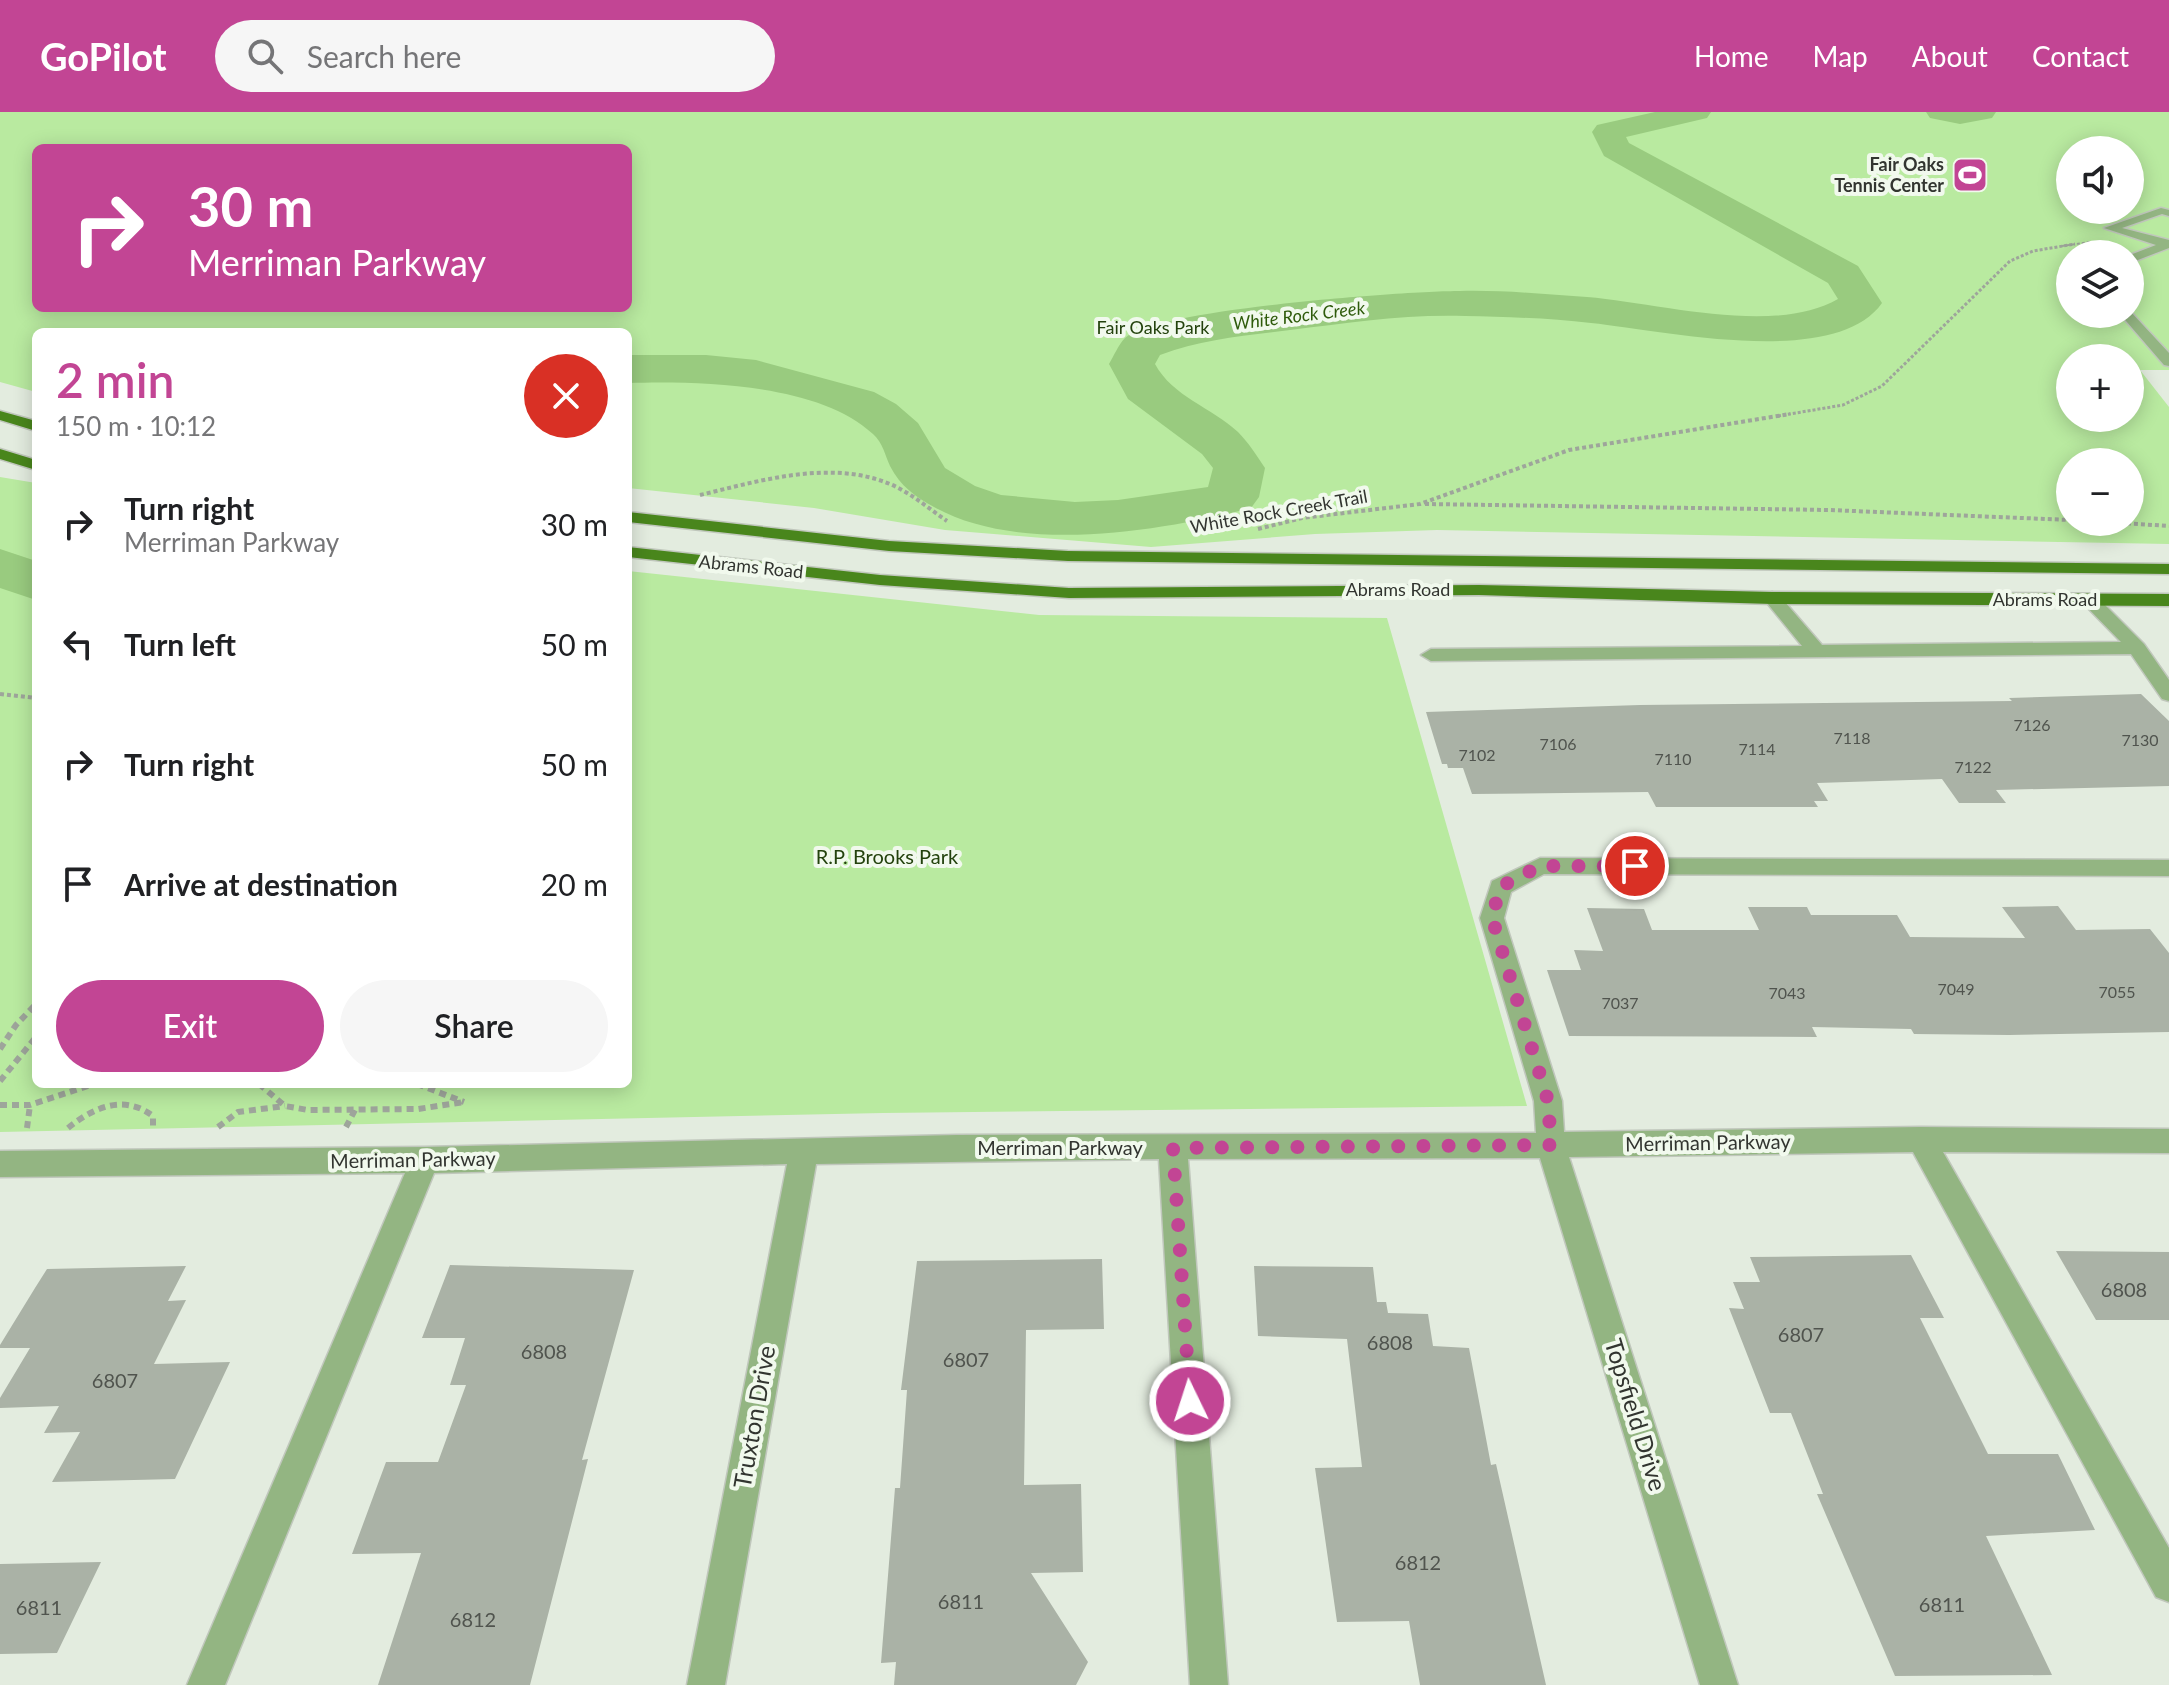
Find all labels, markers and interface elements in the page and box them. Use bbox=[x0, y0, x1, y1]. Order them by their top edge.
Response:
search box bbox=[215, 20, 775, 92]
text: GoPilot bbox=[40, 33, 167, 79]
icon: search bbox=[243, 34, 287, 78]
text: Search here bbox=[307, 38, 461, 74]
text: Home bbox=[1694, 39, 1769, 73]
text: Map bbox=[1813, 39, 1868, 73]
text: About bbox=[1912, 39, 1988, 73]
text: Contact bbox=[2032, 39, 2129, 73]
map controls bbox=[2056, 136, 2144, 536]
button: sound bbox=[2056, 136, 2144, 224]
place label: Fair Oaks Tennis Center bbox=[1834, 153, 1944, 196]
sports icon: Fair Oaks Tennis Center bbox=[1951, 156, 1989, 194]
text: 30 m bbox=[188, 172, 313, 239]
icon: right bbox=[56, 176, 160, 280]
text: Merriman Parkway bbox=[188, 240, 486, 284]
button: layers bbox=[2056, 240, 2144, 328]
water label: White Rock Creek bbox=[1232, 296, 1367, 334]
park label: Fair Oaks Park bbox=[1097, 316, 1210, 338]
button: + bbox=[2056, 344, 2144, 432]
text: 2 min bbox=[56, 351, 174, 408]
button: close bbox=[524, 354, 608, 438]
text: 150 m · 10:12 bbox=[56, 410, 216, 442]
button: − bbox=[2056, 448, 2144, 536]
street label: White Rock Creek Trail bbox=[1188, 485, 1369, 537]
text: Turn right bbox=[124, 490, 254, 526]
icon: right bbox=[56, 502, 100, 546]
text: 30 m bbox=[541, 506, 608, 542]
text: Merriman Parkway bbox=[124, 526, 339, 558]
street label: Abrams Road bbox=[698, 550, 804, 582]
street label: Abrams Road bbox=[1346, 578, 1450, 600]
street label: Abrams Road bbox=[1993, 588, 2097, 610]
icon: left bbox=[56, 622, 100, 666]
text: Turn left bbox=[124, 626, 236, 662]
text: 50 m bbox=[541, 626, 608, 662]
house number: 7126 bbox=[2013, 715, 2051, 734]
house number: 7118 bbox=[1833, 728, 1871, 747]
house number: 7130 bbox=[2121, 730, 2159, 749]
house number: 7106 bbox=[1539, 734, 1577, 753]
house number: 7114 bbox=[1738, 739, 1776, 758]
icon: right bbox=[56, 742, 100, 786]
house number: 7102 bbox=[1458, 745, 1496, 764]
text: Turn right bbox=[124, 746, 254, 782]
text: 50 m bbox=[541, 746, 608, 782]
house number: 7110 bbox=[1654, 749, 1692, 768]
house number: 7122 bbox=[1954, 757, 1992, 776]
pin bbox=[1601, 832, 1669, 900]
park label: R.P. Brooks Park bbox=[816, 844, 959, 868]
icon: arrive bbox=[1613, 844, 1657, 888]
icon: arrive bbox=[56, 862, 100, 906]
text: Arrive at destination bbox=[124, 866, 398, 902]
text: 20 m bbox=[541, 866, 608, 902]
house number: 7049 bbox=[1937, 979, 1975, 998]
button: Exit bbox=[56, 980, 324, 1072]
button: Share bbox=[340, 980, 608, 1072]
house number: 7055 bbox=[2098, 982, 2136, 1001]
house number: 7043 bbox=[1768, 983, 1806, 1002]
house number: 7037 bbox=[1601, 993, 1639, 1012]
street label: Merriman Parkway bbox=[1625, 1129, 1792, 1155]
street label: Merriman Parkway bbox=[977, 1135, 1143, 1159]
street label: Merriman Parkway bbox=[330, 1146, 497, 1172]
house number: 6808 bbox=[2101, 1277, 2147, 1301]
house number: 6807 bbox=[1778, 1322, 1824, 1346]
house number: 6808 bbox=[1367, 1330, 1413, 1354]
street label: Topsfield Drive bbox=[1600, 1335, 1673, 1494]
house number: 6808 bbox=[521, 1339, 567, 1363]
street label: Truxton Drive bbox=[727, 1343, 780, 1490]
house number: 6807 bbox=[943, 1347, 989, 1371]
position arrow bbox=[1148, 1359, 1232, 1443]
house number: 6807 bbox=[92, 1368, 138, 1392]
house number: 6812 bbox=[1395, 1550, 1441, 1574]
house number: 6811 bbox=[938, 1589, 984, 1613]
house number: 6811 bbox=[1919, 1592, 1965, 1616]
house number: 6811 bbox=[16, 1595, 62, 1619]
house number: 6812 bbox=[450, 1607, 496, 1631]

